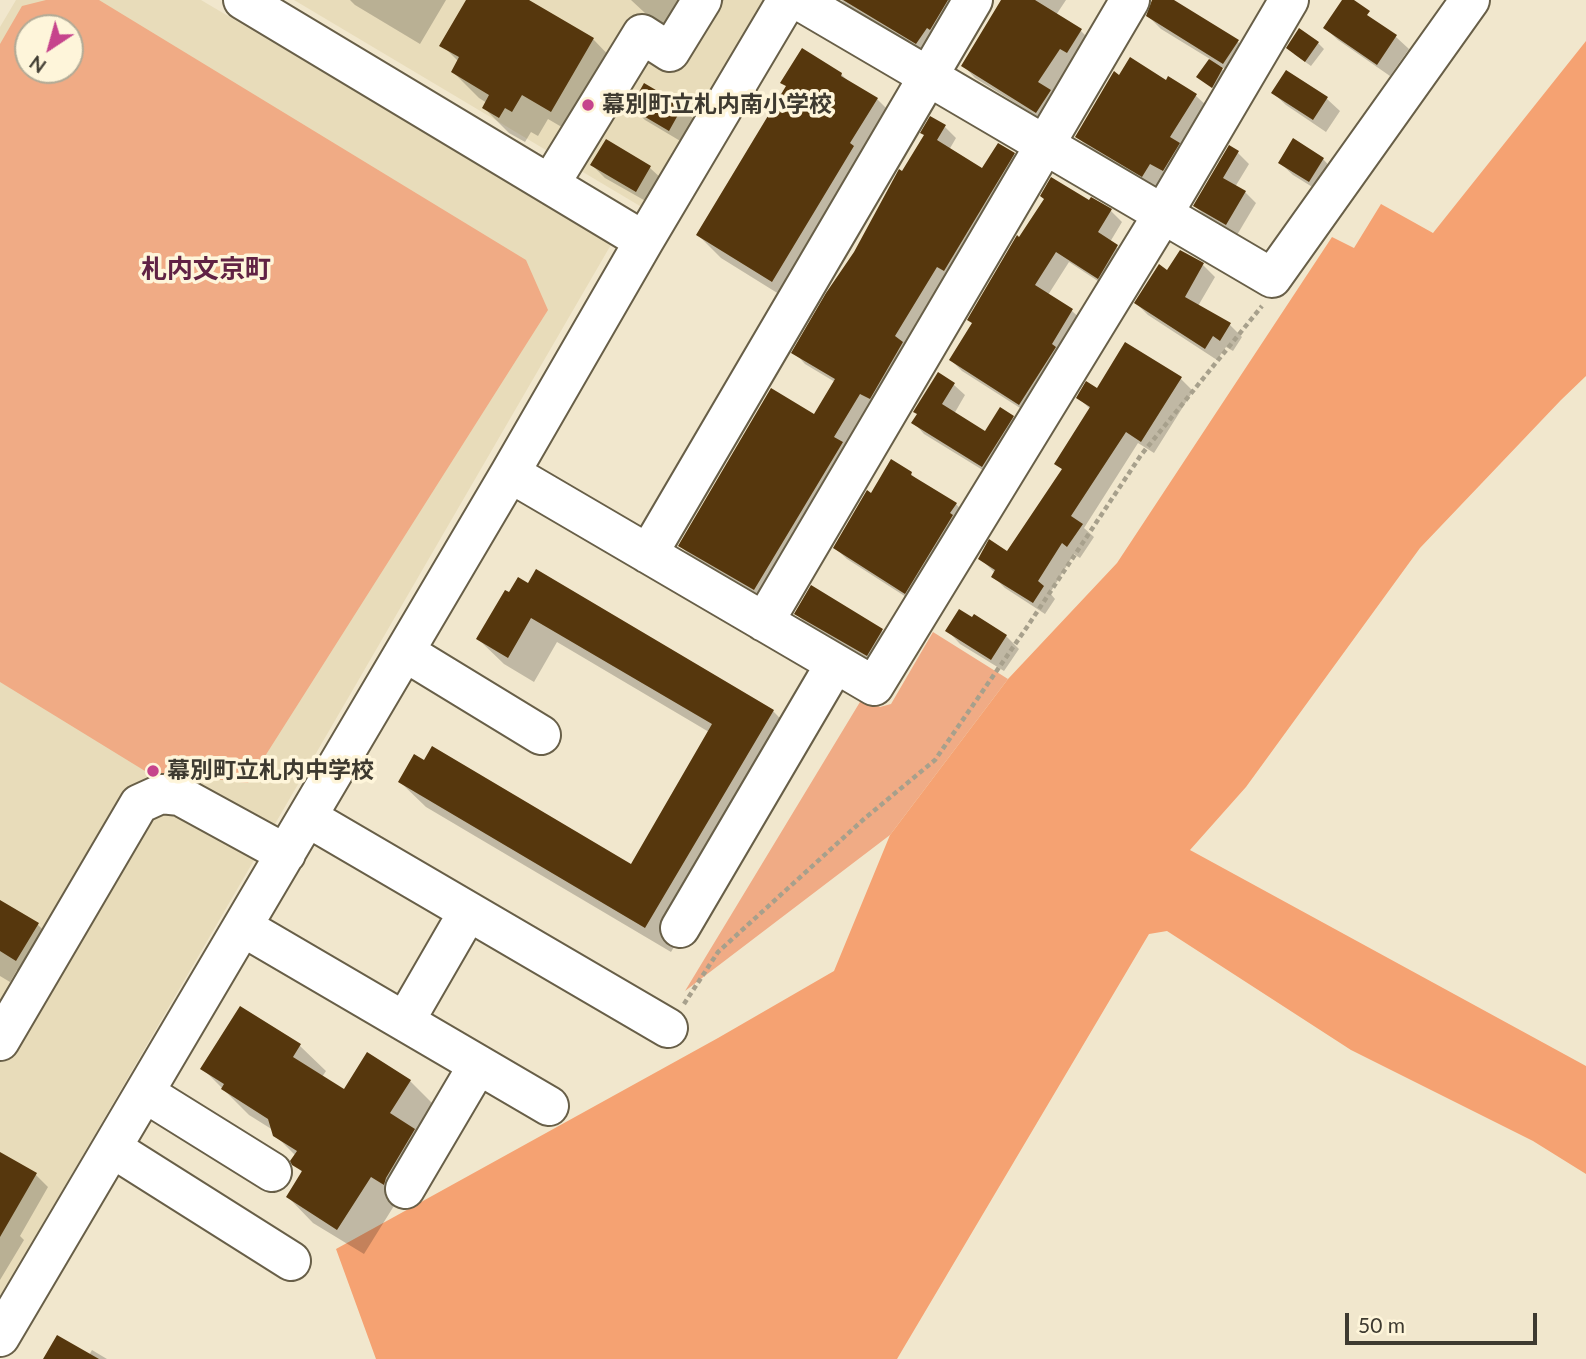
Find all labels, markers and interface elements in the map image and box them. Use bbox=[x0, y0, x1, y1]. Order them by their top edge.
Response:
north arrow bbox=[14, 14, 84, 84]
text: N bbox=[25, 51, 50, 78]
place label: 幕別町立札内南小学校 bbox=[602, 91, 832, 119]
marker: 幕別町立札内南小学校 bbox=[580, 97, 596, 113]
district label: 札内文京町 bbox=[141, 254, 271, 286]
place label: 幕別町立札内中学校 bbox=[167, 757, 374, 785]
marker: 幕別町立札内中学校 bbox=[145, 763, 161, 779]
scale bar bbox=[1348, 1300, 1540, 1344]
text: 50 m bbox=[1358, 1312, 1405, 1337]

